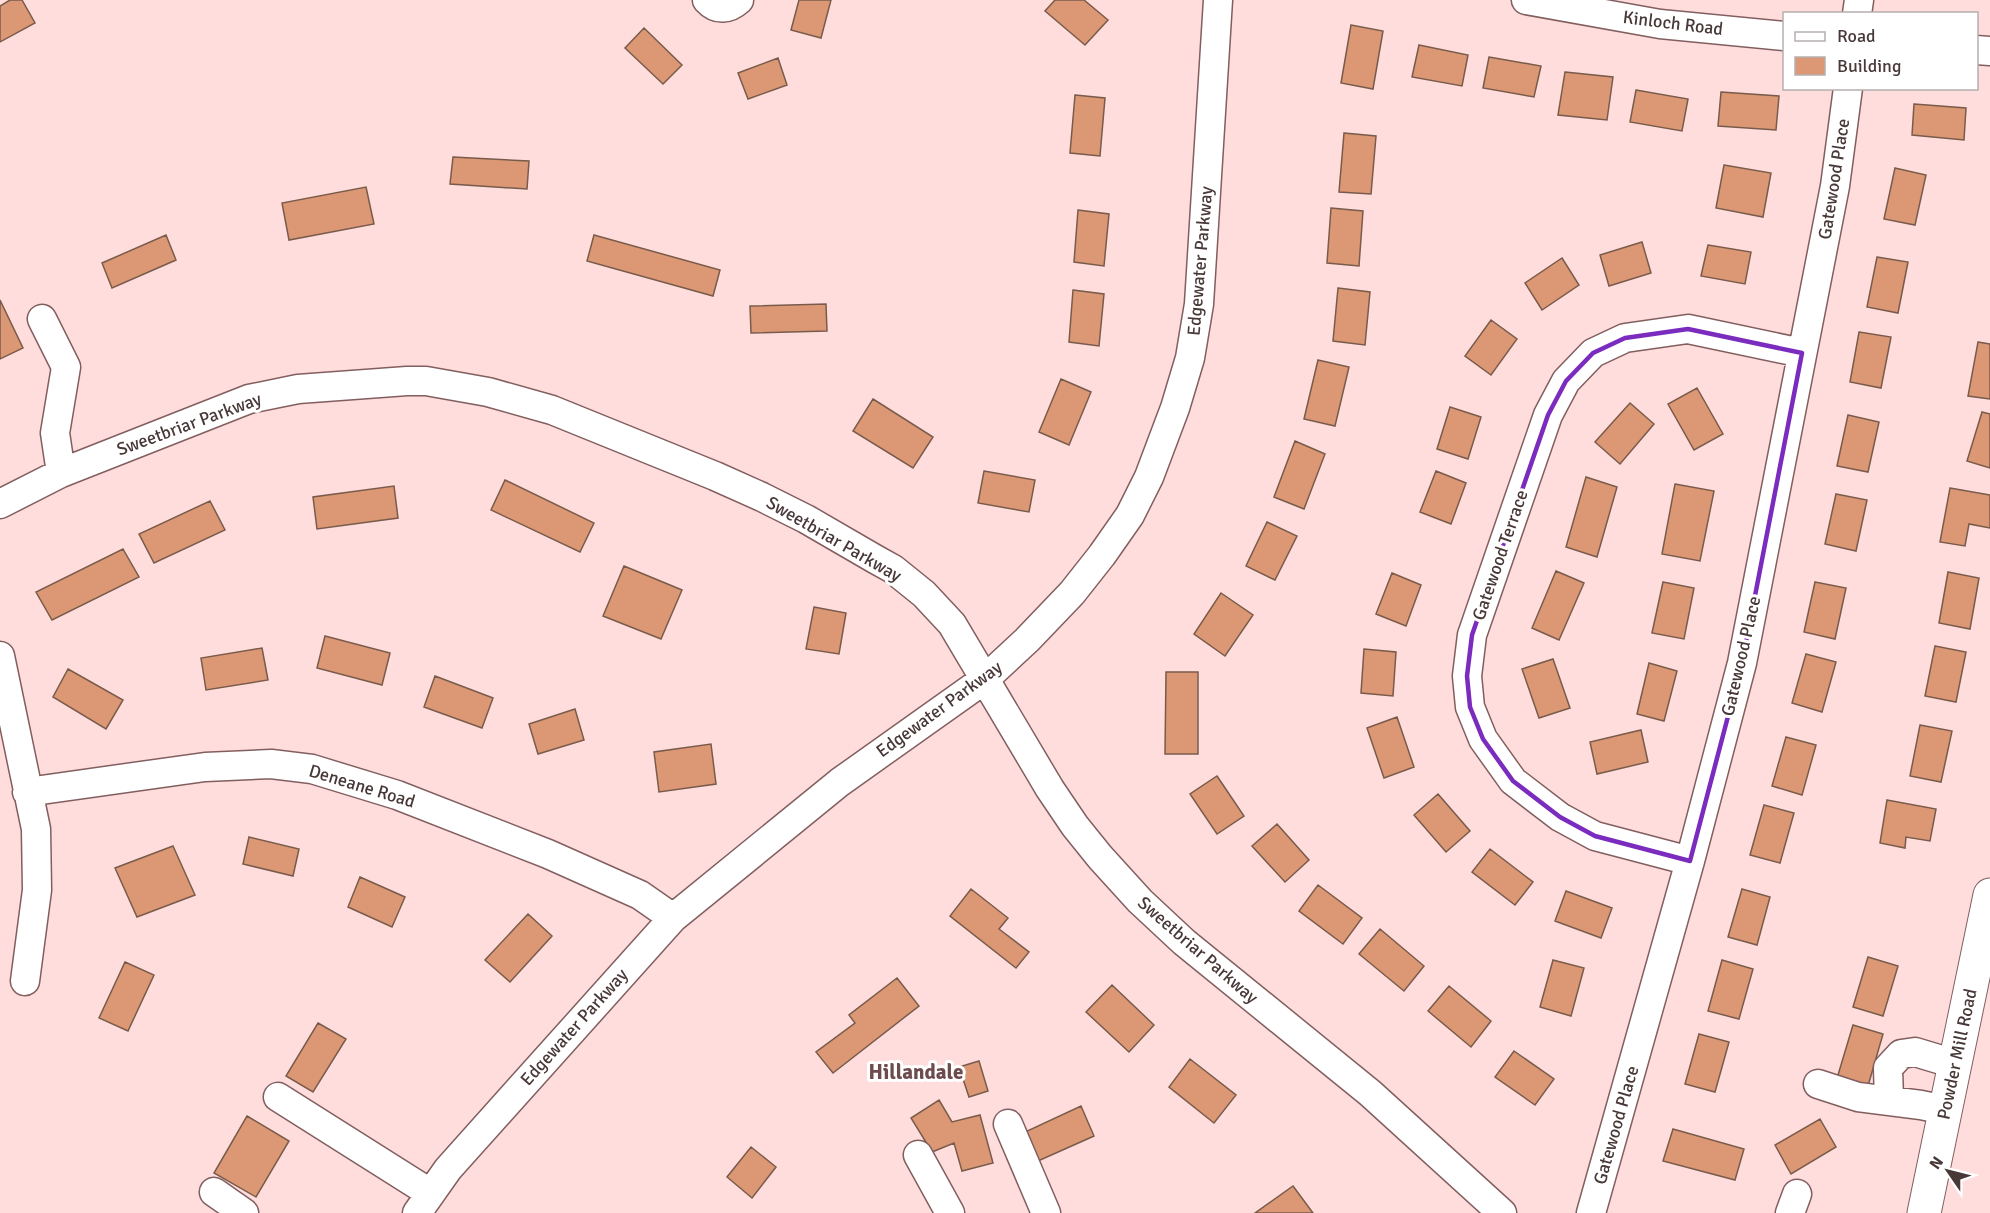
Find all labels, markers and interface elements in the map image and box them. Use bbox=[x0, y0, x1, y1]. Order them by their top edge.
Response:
street label: Kinloch Road bbox=[1622, 6, 1724, 40]
legend bbox=[1783, 12, 1978, 90]
text: Road bbox=[1837, 25, 1876, 47]
text: Building bbox=[1837, 55, 1901, 77]
street label: Gatewood Place bbox=[1814, 117, 1854, 241]
street label: Edgewater Parkway bbox=[1183, 185, 1218, 337]
street label: Sweetbriar Parkway bbox=[114, 387, 265, 460]
street label: Gatewood Terrace bbox=[1467, 487, 1533, 623]
street label: Sweetbriar Parkway bbox=[762, 491, 906, 587]
street label: Gatewood Place bbox=[1717, 594, 1765, 718]
street label: Edgewater Parkway bbox=[872, 656, 1007, 762]
street label: Deneane Road bbox=[306, 759, 418, 813]
street label: Sweetbriar Parkway bbox=[1133, 892, 1263, 1009]
street label: Edgewater Parkway bbox=[516, 963, 633, 1090]
street label: Powder Mill Road bbox=[1932, 987, 1982, 1121]
district label: Hillandale bbox=[869, 1059, 963, 1085]
street label: Gatewood Place bbox=[1589, 1063, 1643, 1187]
north arrow bbox=[1918, 1141, 1978, 1201]
text: N bbox=[1925, 1153, 1948, 1173]

